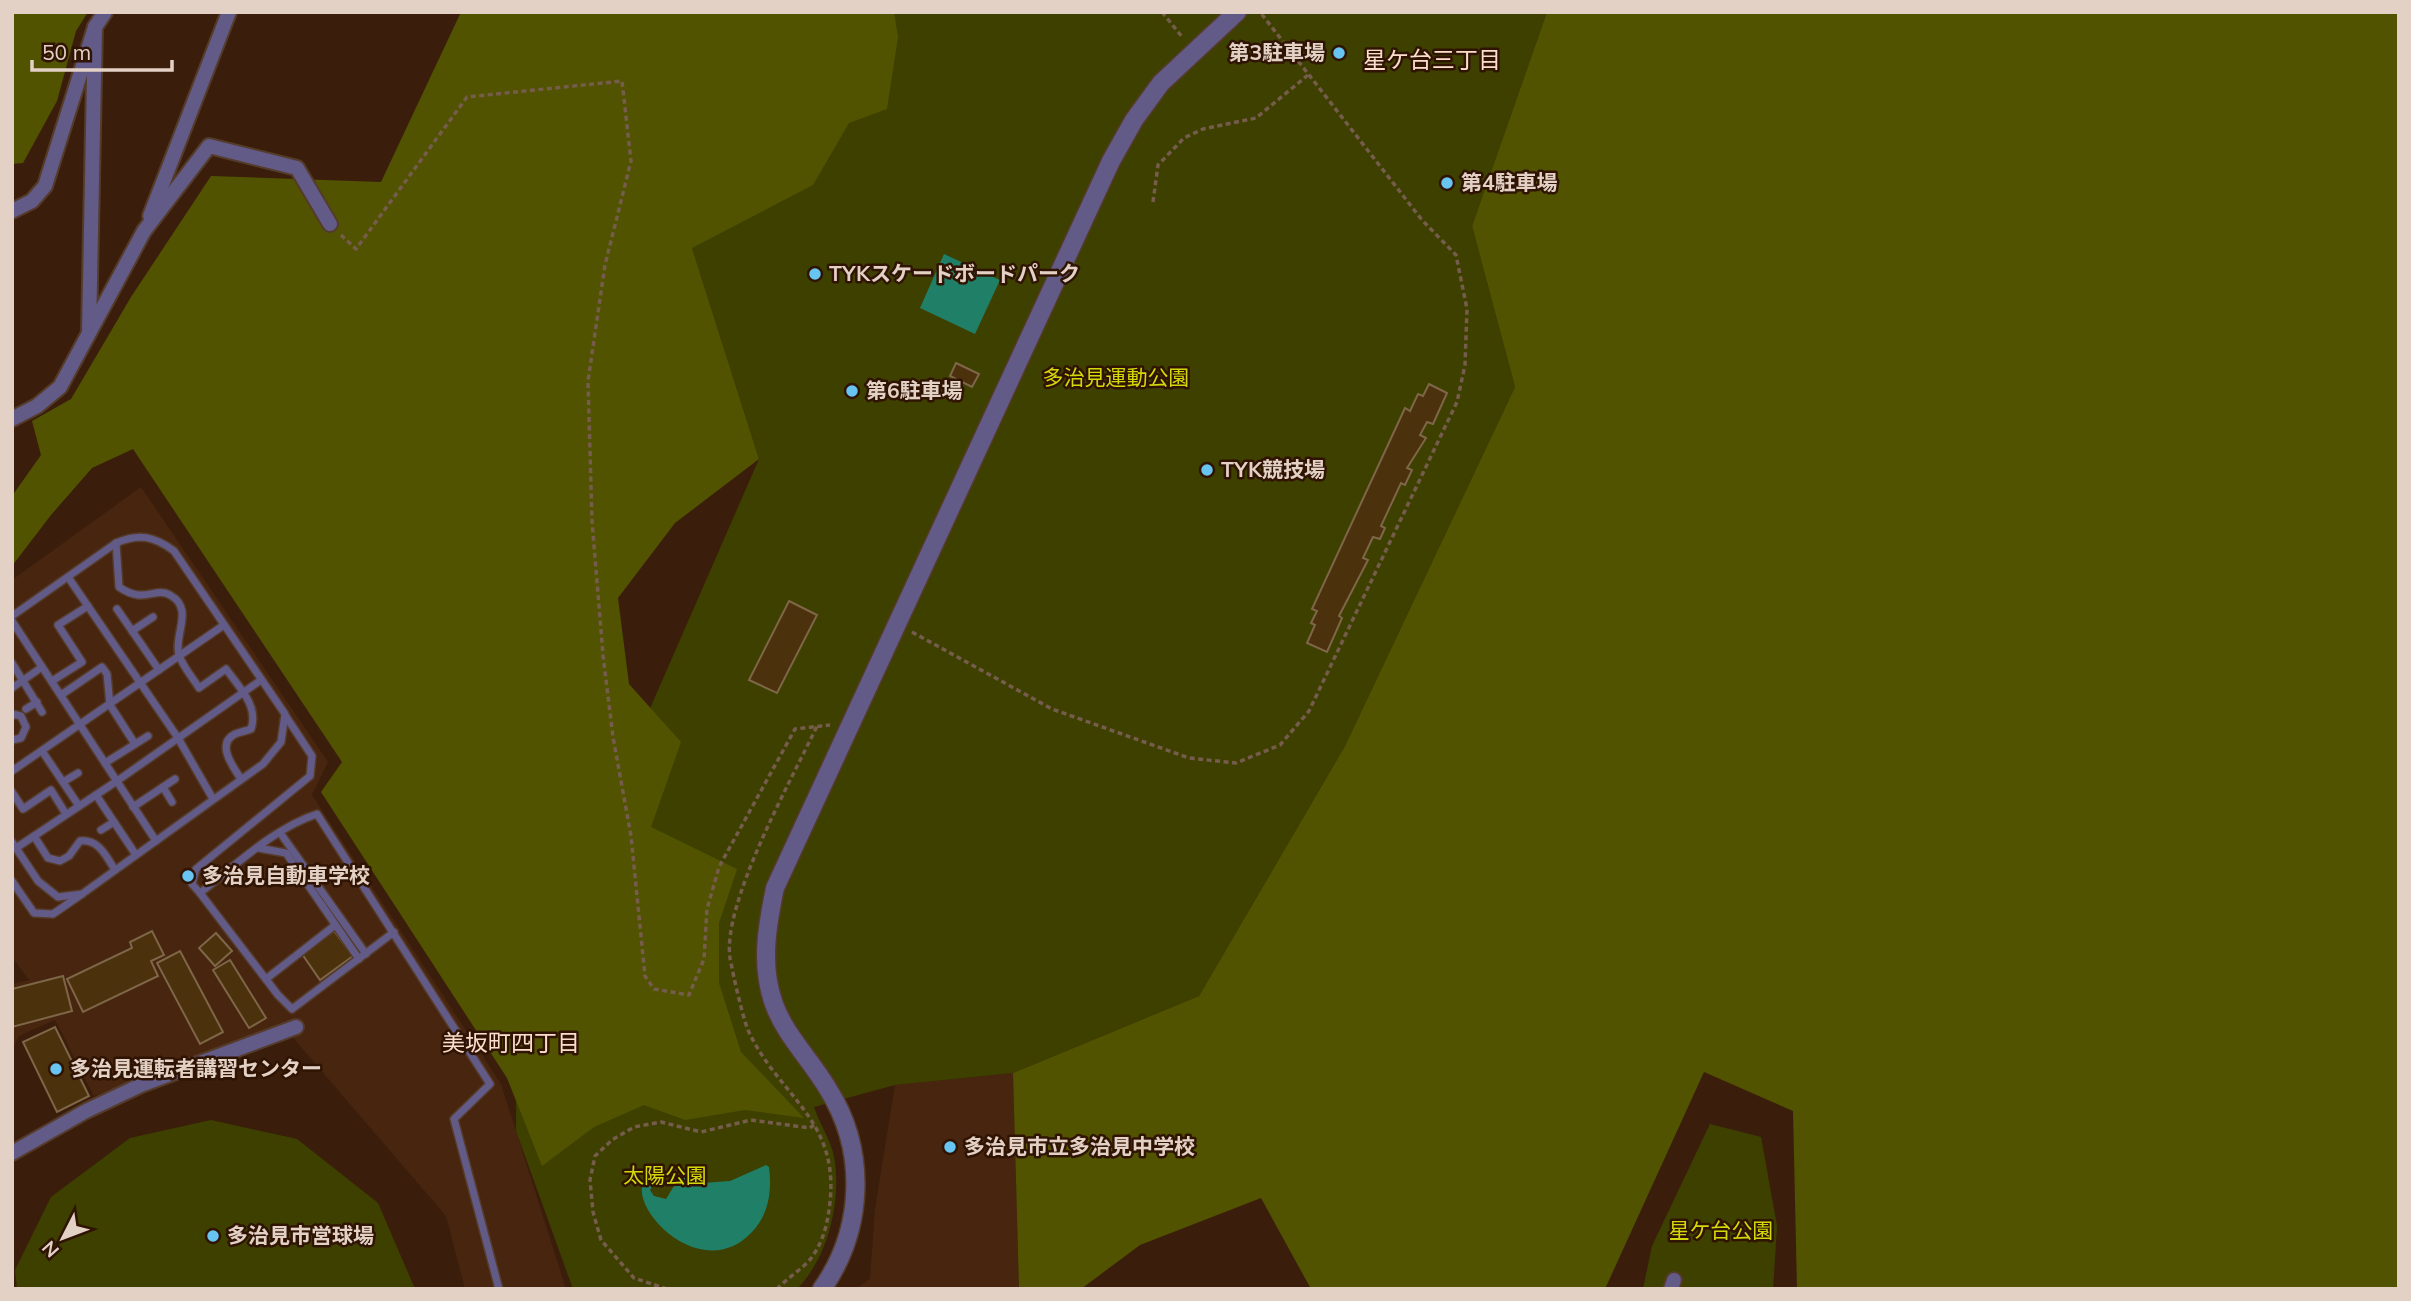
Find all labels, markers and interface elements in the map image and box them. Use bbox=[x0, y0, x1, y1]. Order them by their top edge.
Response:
scale bar bbox=[32, 28, 172, 72]
text: 50 m bbox=[42, 39, 91, 65]
place label: 第3駐車場 bbox=[1228, 39, 1325, 65]
marker: 第3駐車場 bbox=[1331, 45, 1347, 61]
district label: 星ケ台三丁目 bbox=[1363, 45, 1501, 74]
place label: 第4駐車場 bbox=[1461, 169, 1558, 195]
marker: 第4駐車場 bbox=[1439, 175, 1455, 191]
place label: TYKスケードボードパーク bbox=[829, 260, 1080, 286]
marker: TYKスケードボードパーク bbox=[807, 266, 823, 282]
park label: 多治見運動公園 bbox=[1043, 364, 1190, 390]
place label: 第6駐車場 bbox=[866, 377, 963, 403]
marker: 第6駐車場 bbox=[844, 383, 860, 399]
place label: TYK競技場 bbox=[1221, 456, 1325, 482]
marker: TYK競技場 bbox=[1199, 462, 1215, 478]
place label: 多治見自動車学校 bbox=[202, 862, 370, 888]
marker: 多治見自動車学校 bbox=[180, 868, 196, 884]
district label: 美坂町四丁目 bbox=[442, 1028, 580, 1057]
place label: 多治見運転者講習センター bbox=[70, 1055, 322, 1081]
marker: 多治見運転者講習センター bbox=[48, 1061, 64, 1077]
place label: 多治見市立多治見中学校 bbox=[964, 1133, 1195, 1159]
marker: 多治見市立多治見中学校 bbox=[942, 1139, 958, 1155]
park label: 太陽公園 bbox=[623, 1162, 707, 1188]
north arrow bbox=[28, 1203, 98, 1273]
park label: 星ケ台公園 bbox=[1669, 1217, 1774, 1243]
place label: 多治見市営球場 bbox=[227, 1222, 374, 1248]
marker: 多治見市営球場 bbox=[205, 1228, 221, 1244]
text: N bbox=[37, 1236, 64, 1263]

